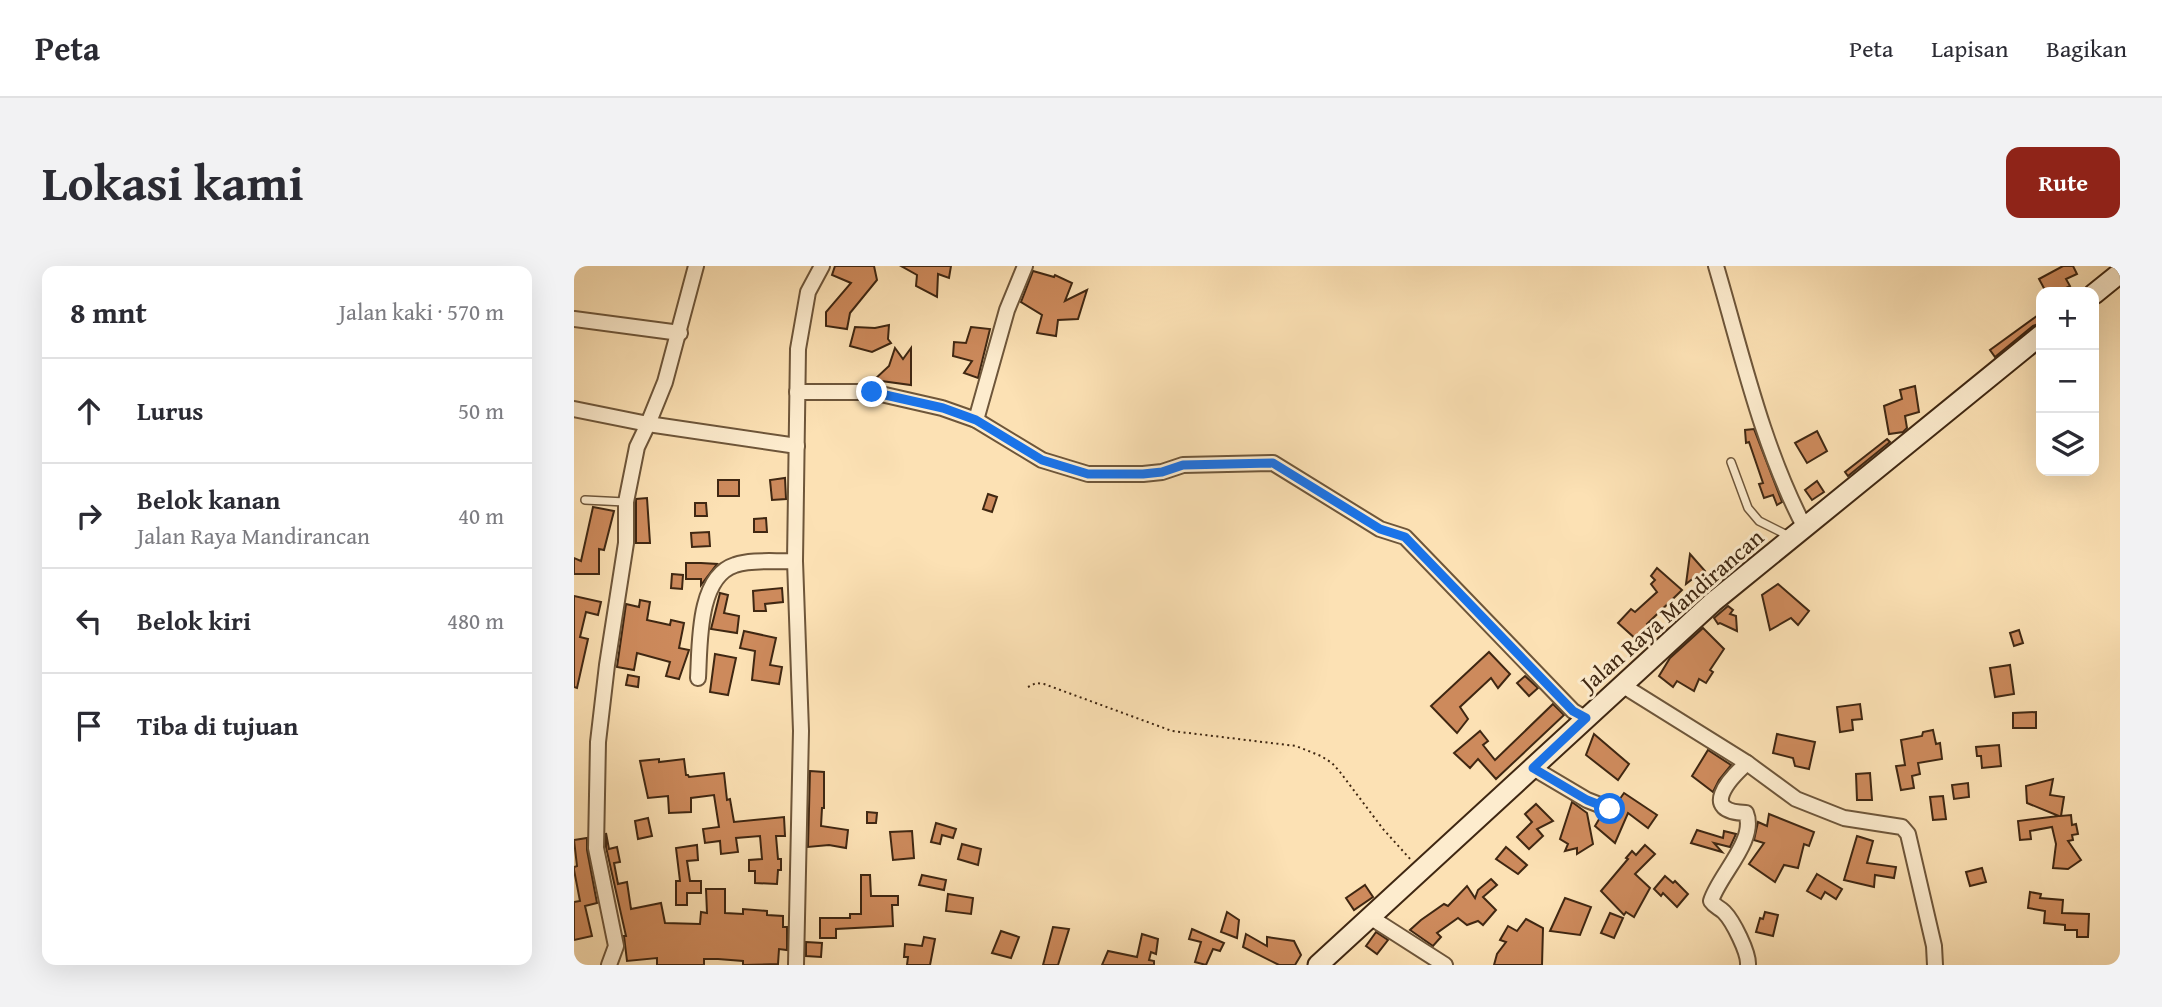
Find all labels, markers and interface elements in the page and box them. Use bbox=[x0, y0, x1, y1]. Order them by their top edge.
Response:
text: Peta bbox=[35, 24, 100, 72]
text: Peta bbox=[1849, 31, 1893, 66]
text: Lapisan bbox=[1931, 31, 2008, 66]
text: Bagikan bbox=[2046, 31, 2127, 66]
text: Lokasi kami bbox=[42, 146, 304, 218]
button: Rute bbox=[2006, 147, 2120, 218]
map controls bbox=[2036, 287, 2099, 476]
button: + bbox=[2036, 287, 2099, 350]
text: 8 mnt bbox=[70, 290, 147, 334]
text: Jalan kaki · 570 m bbox=[339, 295, 504, 328]
button: − bbox=[2036, 350, 2099, 413]
route end bbox=[856, 376, 887, 407]
text: Lurus bbox=[137, 391, 203, 430]
icon: ahead bbox=[70, 392, 108, 430]
text: 50 m bbox=[458, 394, 504, 427]
button: layers bbox=[2036, 413, 2099, 476]
text: Belok kanan bbox=[137, 480, 280, 519]
icon: right bbox=[70, 497, 108, 535]
text: 40 m bbox=[458, 499, 504, 532]
text: Jalan Raya Mandirancan bbox=[137, 519, 370, 552]
street label: Jalan Raya Mandirancan bbox=[1571, 521, 1770, 700]
text: Belok kiri bbox=[137, 601, 251, 640]
icon: left bbox=[70, 602, 108, 640]
text: 480 m bbox=[447, 604, 504, 637]
text: Tiba di tujuan bbox=[137, 706, 298, 745]
icon: arrive bbox=[70, 707, 108, 745]
route start bbox=[1594, 793, 1625, 824]

